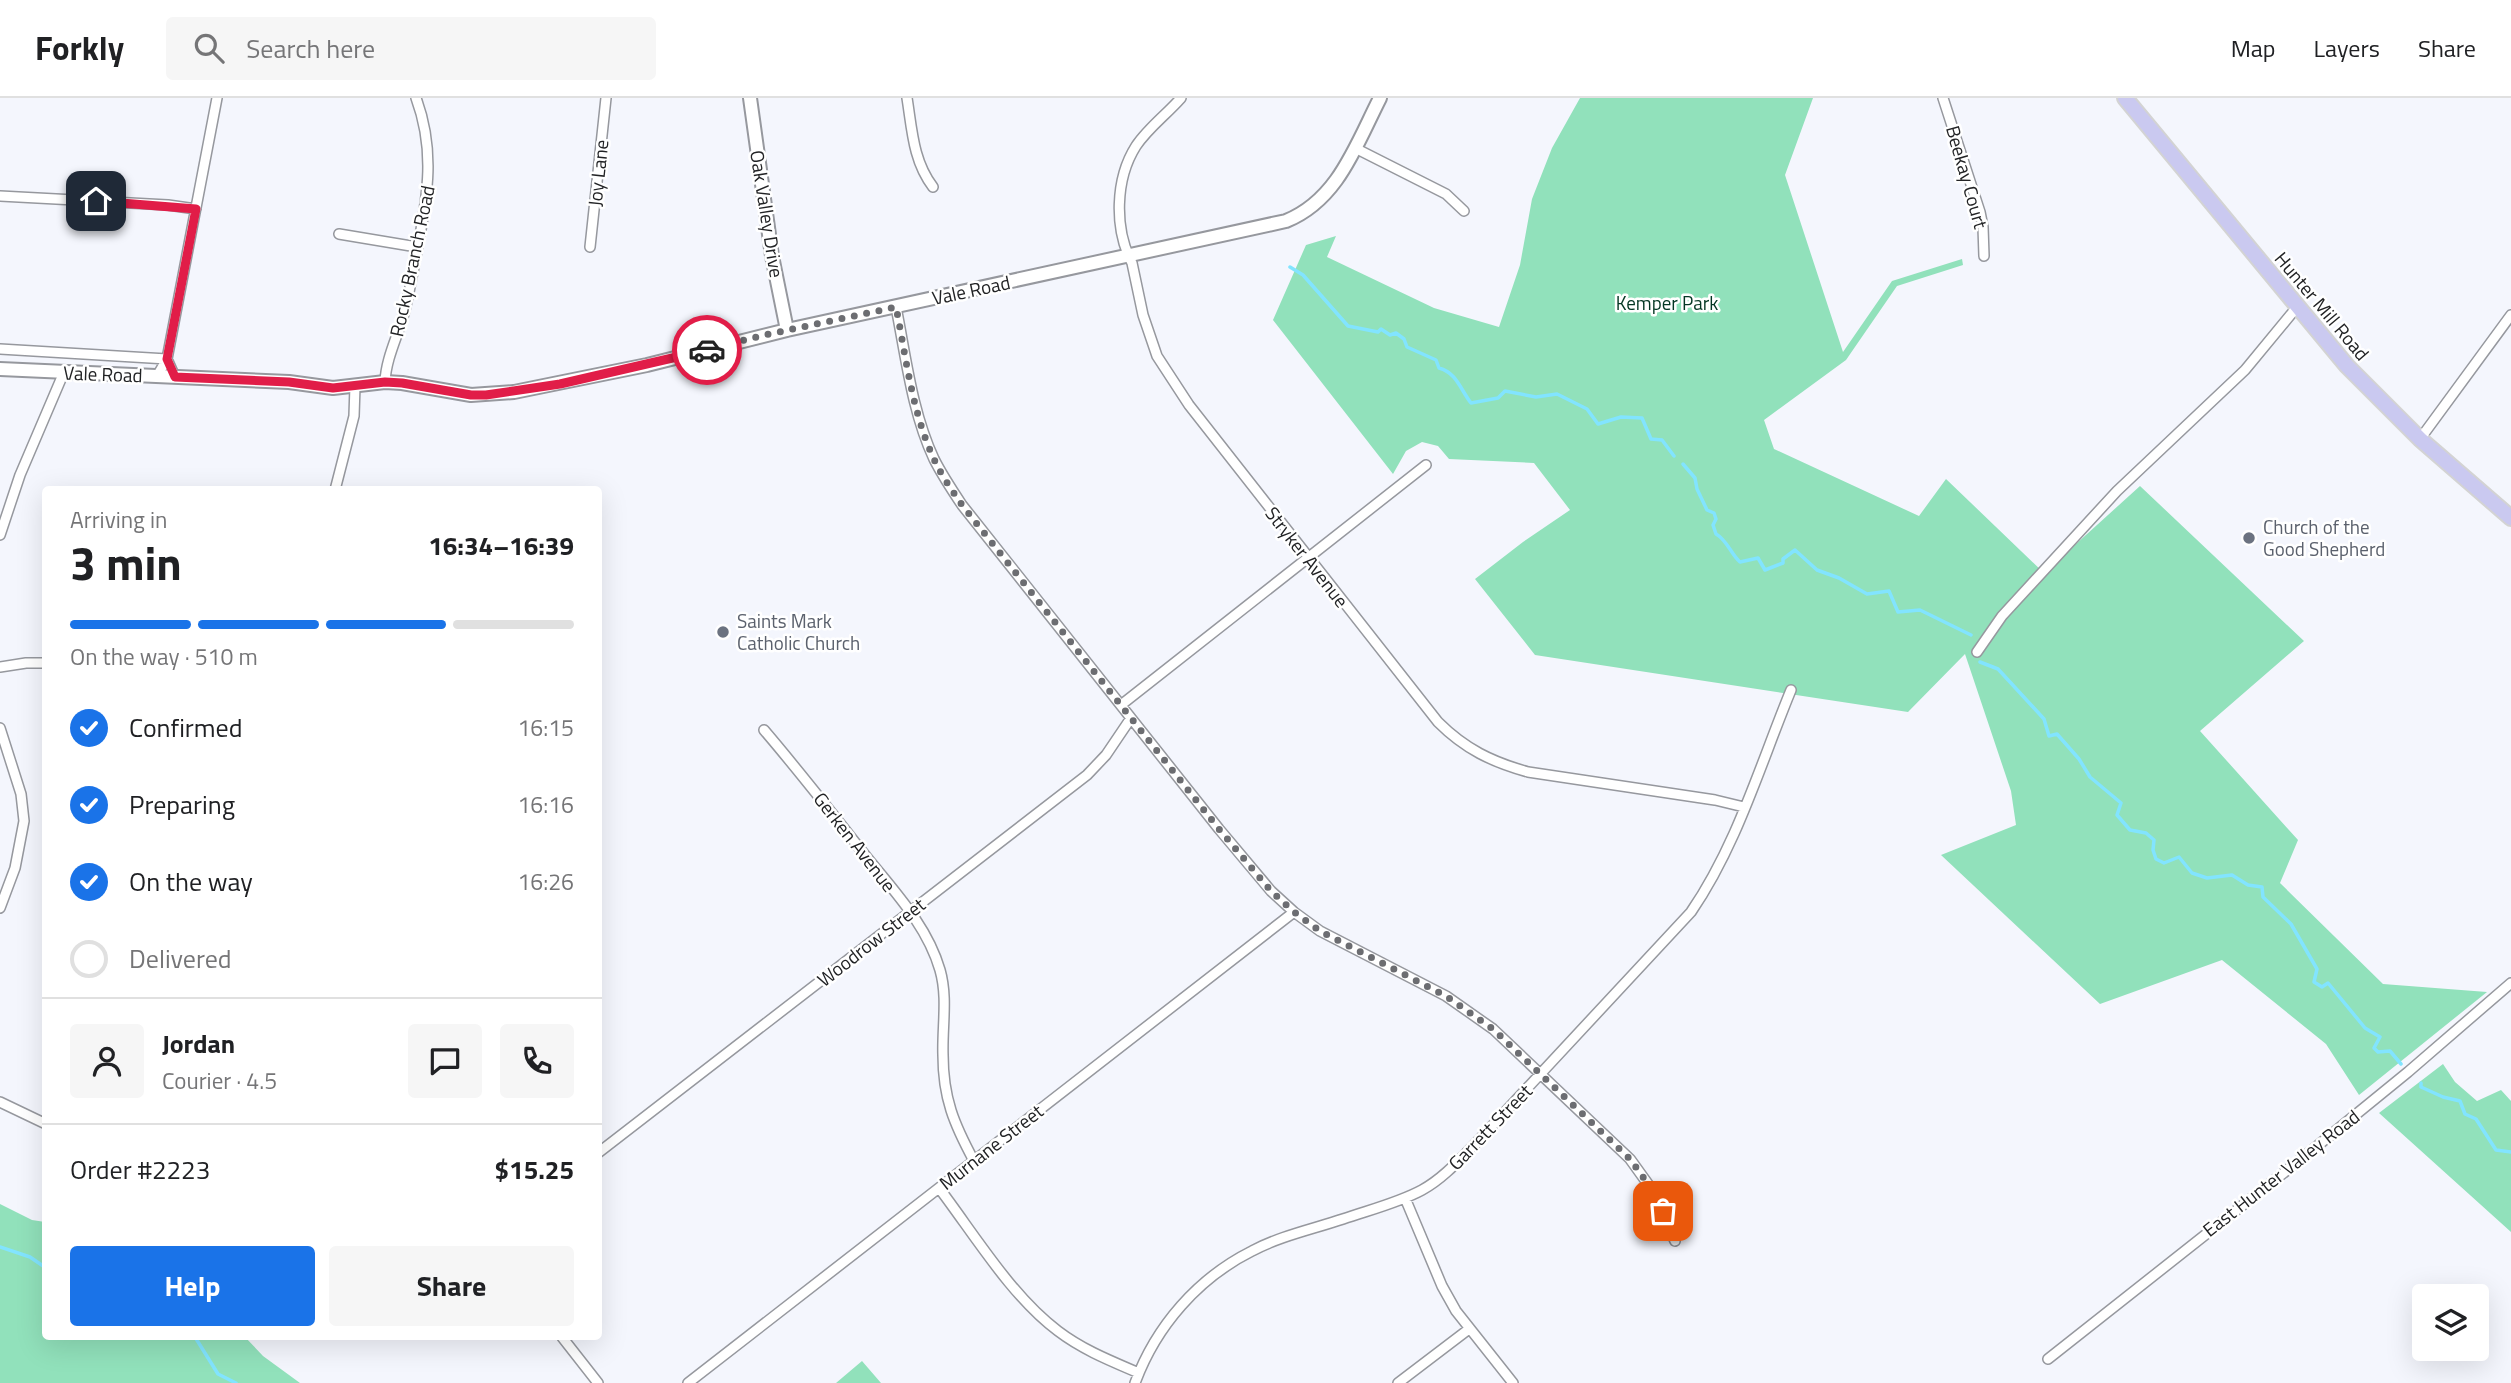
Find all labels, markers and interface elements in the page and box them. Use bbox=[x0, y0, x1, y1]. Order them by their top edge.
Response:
search box bbox=[166, 17, 656, 80]
text: Forkly bbox=[35, 23, 124, 73]
icon: search bbox=[190, 29, 228, 67]
text: Search here bbox=[246, 29, 375, 68]
text: Map bbox=[2231, 30, 2276, 66]
text: Layers bbox=[2314, 30, 2380, 66]
text: Share bbox=[2418, 30, 2476, 66]
street label: Beekay Court bbox=[1939, 122, 1996, 232]
street label: Joy Lane bbox=[580, 138, 615, 208]
street label: Oak Valley Drive bbox=[743, 148, 792, 280]
pin bbox=[66, 171, 126, 231]
icon: home bbox=[77, 182, 115, 220]
street label: Rocky Branch Road bbox=[381, 183, 442, 339]
street label: Hunter Mill Road bbox=[2268, 245, 2377, 366]
street label: Vale Road bbox=[929, 267, 1013, 312]
park label: Kemper Park bbox=[1616, 288, 1718, 317]
courier bbox=[672, 315, 742, 385]
icon: car bbox=[688, 331, 726, 369]
street label: Vale Road bbox=[63, 358, 143, 389]
street label: Stryker Avenue bbox=[1259, 500, 1356, 613]
text: Arriving in bbox=[70, 502, 167, 537]
place label: Church of the Good Shepherd bbox=[2263, 512, 2385, 563]
text: 16:34–16:39 bbox=[428, 526, 574, 565]
text: 3 min bbox=[70, 528, 182, 598]
marker: Church of the Good Shepherd bbox=[2241, 530, 2257, 546]
place label: Saints Mark Catholic Church bbox=[737, 606, 860, 657]
marker: Saints Mark Catholic Church bbox=[715, 624, 731, 640]
text: On the way · 510 m bbox=[70, 639, 258, 674]
text: Confirmed bbox=[129, 708, 243, 747]
icon: check bbox=[70, 709, 108, 747]
text: 16:15 bbox=[517, 710, 574, 745]
text: Preparing bbox=[129, 785, 235, 824]
street label: Gerken Avenue bbox=[807, 785, 904, 898]
icon: check bbox=[70, 786, 108, 824]
text: 16:16 bbox=[517, 787, 574, 822]
text: On the way bbox=[129, 862, 253, 901]
icon: check bbox=[70, 863, 108, 901]
text: 16:26 bbox=[517, 864, 574, 899]
street label: Woodrow Street bbox=[810, 890, 931, 993]
text: Delivered bbox=[129, 939, 232, 978]
button: person bbox=[70, 1024, 144, 1098]
text: Jordan bbox=[162, 1024, 235, 1063]
button: chat bbox=[408, 1024, 482, 1098]
button: phone bbox=[500, 1024, 574, 1098]
text: Courier · 4.5 bbox=[162, 1063, 277, 1098]
street label: Garrett Street bbox=[1441, 1077, 1539, 1176]
street label: Murnane Street bbox=[932, 1096, 1049, 1197]
street label: East Hunter Valley Road bbox=[2196, 1102, 2365, 1243]
text: Order #2223 bbox=[70, 1150, 210, 1189]
text: $15.25 bbox=[495, 1150, 574, 1189]
pin bbox=[1633, 1181, 1693, 1241]
icon: bag bbox=[1644, 1192, 1682, 1230]
button: Help bbox=[70, 1246, 315, 1326]
button: Share bbox=[329, 1246, 574, 1326]
map controls bbox=[2412, 1284, 2489, 1361]
button: layers bbox=[2412, 1284, 2489, 1361]

